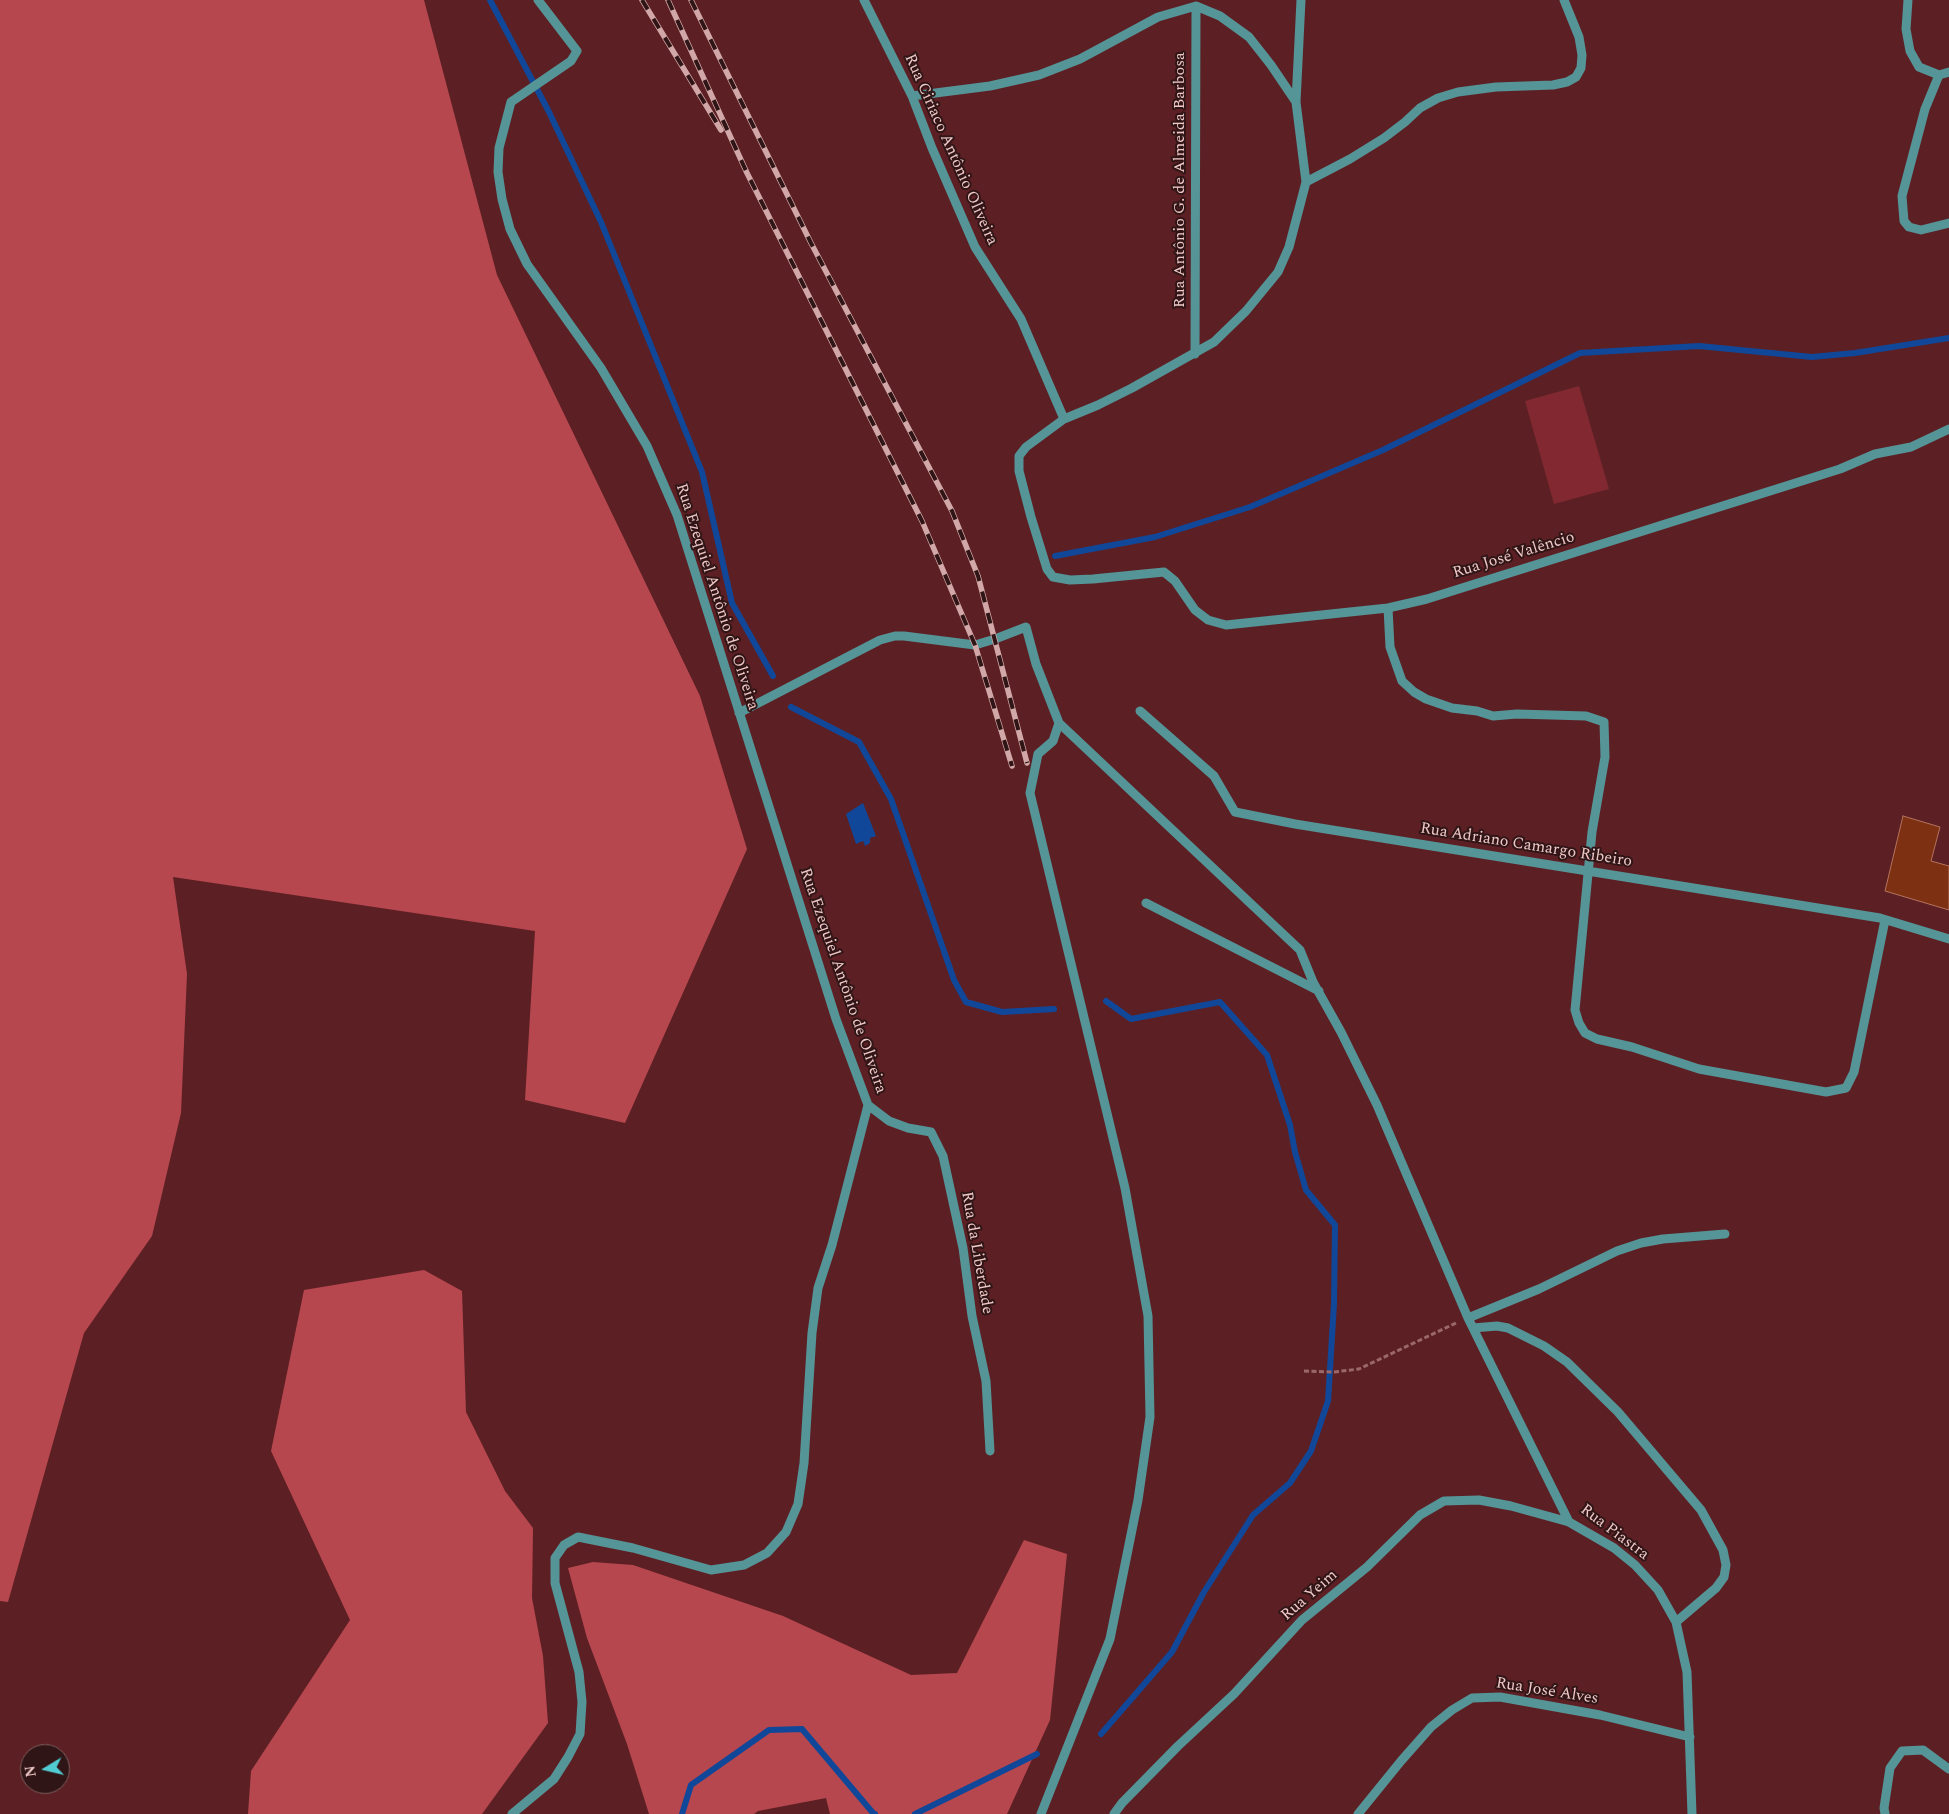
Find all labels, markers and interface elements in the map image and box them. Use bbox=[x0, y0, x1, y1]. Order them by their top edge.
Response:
street label: Rua Ciriaco Antônio Oliveira bbox=[899, 51, 1001, 249]
street label: Rua Antônio G. de Almeida Barbosa bbox=[1171, 52, 1191, 308]
street label: Rua Ezequiel Antônio de Oliveira bbox=[670, 481, 762, 713]
street label: Rua José Valêncio bbox=[1451, 528, 1577, 584]
street label: Rua Adriano Camargo Ribeiro bbox=[1419, 820, 1633, 872]
street label: Rua Ezequiel Antônio de Oliveira bbox=[794, 866, 890, 1096]
street label: Rua da Liberdade bbox=[956, 1190, 996, 1316]
street label: Rua Piastra bbox=[1576, 1501, 1652, 1565]
street label: Rua Yeim bbox=[1278, 1566, 1342, 1626]
street label: Rua José Alves bbox=[1494, 1674, 1600, 1710]
north arrow bbox=[20, 1744, 70, 1794]
text: N bbox=[19, 1764, 42, 1779]

